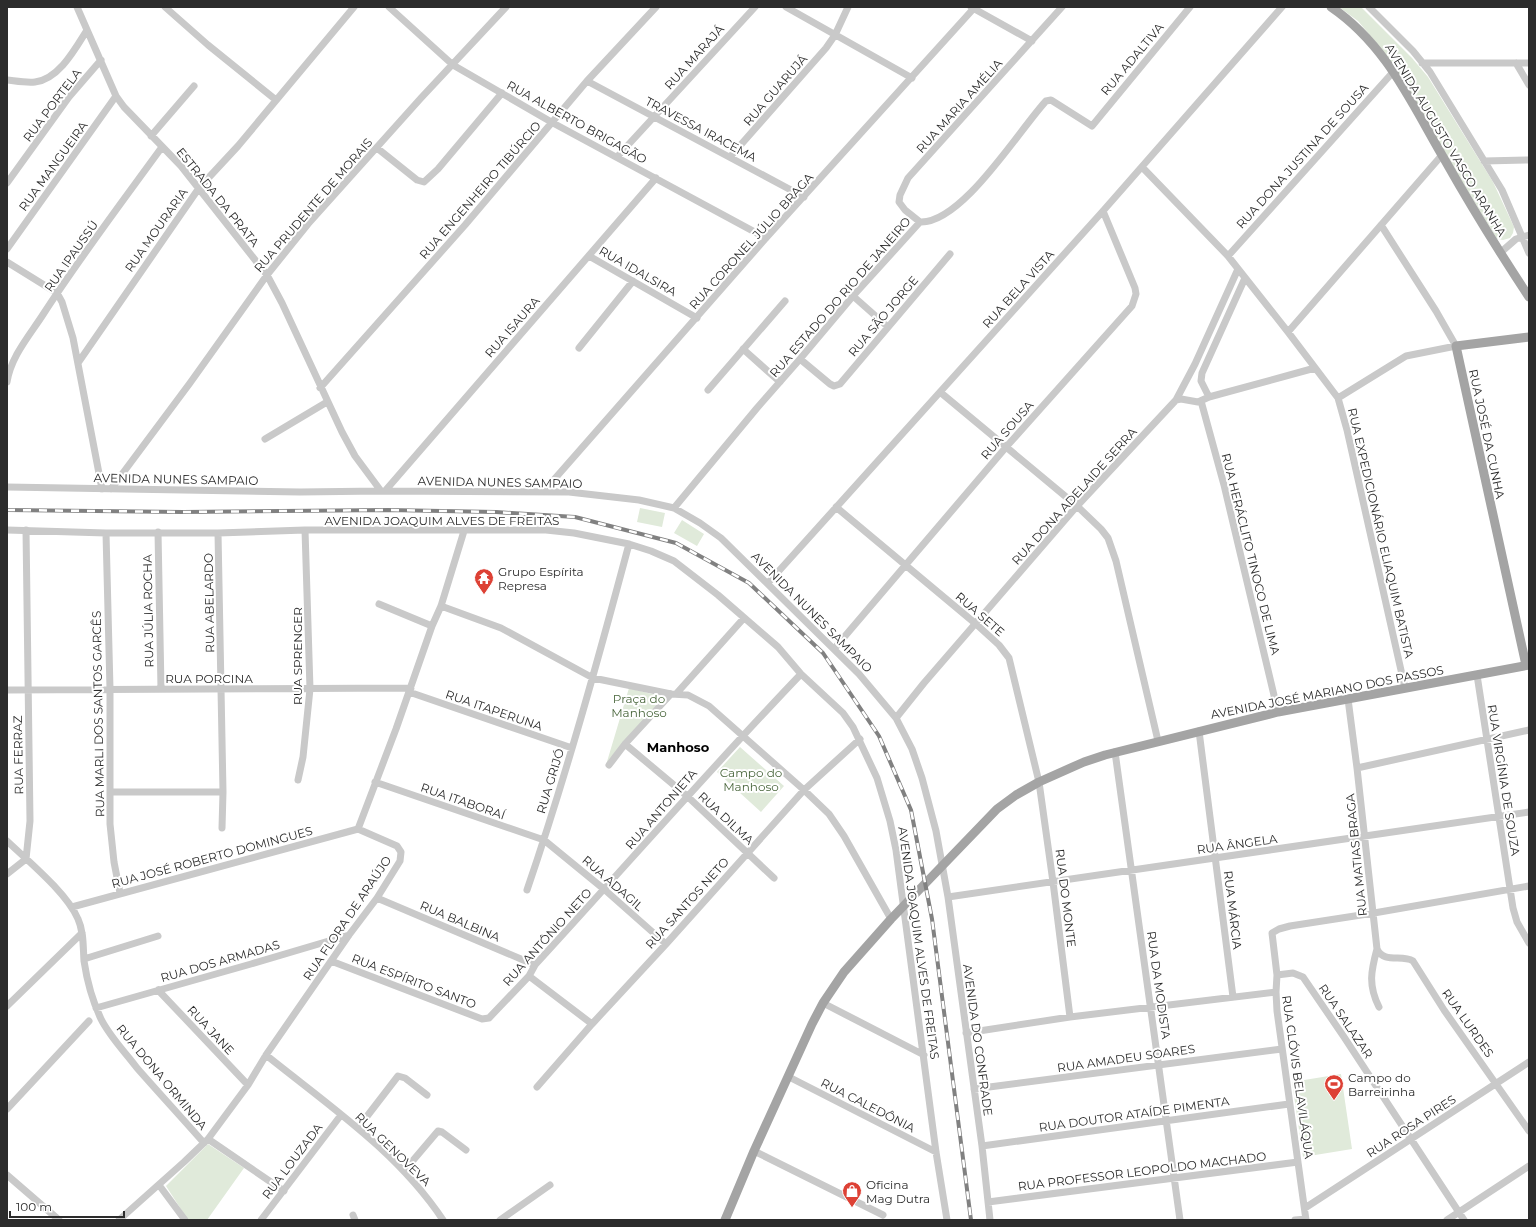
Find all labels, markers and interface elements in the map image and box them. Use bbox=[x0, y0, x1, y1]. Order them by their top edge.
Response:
street label: RUA ADALTIVA bbox=[1097, 19, 1167, 98]
street label: RUA MARAJÁ bbox=[661, 21, 727, 92]
street label: AVENIDA AUGUSTO VASCO ARANHA bbox=[1382, 41, 1510, 240]
street label: RUA GUARUJÁ bbox=[740, 51, 810, 129]
street label: RUA MARIA AMÉLIA bbox=[913, 56, 1005, 156]
street label: RUA PORTELA bbox=[20, 65, 85, 144]
street label: RUA ALBERTO BRIGAGÃO bbox=[504, 77, 650, 167]
street label: RUA DONA JUSTINA DE SOUSA bbox=[1233, 80, 1371, 232]
street label: TRAVESSA IRACEMA bbox=[643, 93, 760, 165]
street label: RUA MANGUEIRA bbox=[15, 118, 91, 214]
street label: RUA ENGENHEIRO TIBÚRCIO bbox=[416, 118, 544, 262]
street label: RUA PRUDENTE DE MORAIS bbox=[251, 135, 375, 275]
street label: ESTRADA DA PRATA bbox=[173, 144, 263, 250]
street label: RUA CORONEL JÚLIO BRAGA bbox=[686, 169, 816, 312]
street label: RUA MOURARIA bbox=[121, 185, 191, 275]
street label: RUA ESTADO DO RIO DE JANEIRO bbox=[766, 214, 914, 380]
street label: RUA IPAUSSÚ bbox=[41, 217, 101, 295]
street label: RUA IDALSIRA bbox=[597, 243, 680, 299]
street label: RUA BELA VISTA bbox=[979, 247, 1057, 331]
street label: RUA SÃO JORGE bbox=[845, 273, 921, 359]
street label: RUA ISAURA bbox=[481, 293, 543, 361]
street label: RUA JOSÉ DA CUNHA bbox=[1466, 368, 1508, 501]
street label: RUA SOUSA bbox=[977, 397, 1037, 462]
street label: RUA EXPEDICIONÁRIO ELIAQUIM BATISTA bbox=[1345, 406, 1417, 660]
street label: RUA DONA ADELAIDE SERRA bbox=[1008, 424, 1140, 568]
street label: RUA HERÁCLITO TINOCO DE LIMA bbox=[1219, 452, 1283, 657]
street label: AVENIDA NUNES SAMPAIO bbox=[94, 470, 258, 488]
street label: AVENIDA NUNES SAMPAIO bbox=[418, 473, 582, 491]
street label: AVENIDA JOAQUIM ALVES DE FREITAS bbox=[325, 513, 559, 528]
street label: AVENIDA NUNES SAMPAIO bbox=[748, 548, 876, 676]
street label: RUA ABELARDO bbox=[201, 553, 217, 653]
street label: RUA JÚLIA ROCHA bbox=[140, 554, 156, 668]
place label: Grupo Espírita Represa bbox=[498, 564, 584, 593]
temple icon: Grupo Espírita Represa bbox=[473, 567, 495, 595]
street label: RUA SETE bbox=[952, 589, 1008, 639]
street label: RUA SPRENGER bbox=[290, 607, 305, 705]
street label: RUA MARLI DOS SANTOS GARCÊS bbox=[89, 611, 107, 817]
street label: AVENIDA JOSÉ MARIANO DOS PASSOS bbox=[1209, 662, 1445, 722]
street label: RUA PORCINA bbox=[165, 671, 253, 686]
street label: RUA ITAPERUNA bbox=[444, 686, 545, 734]
park label: Praça do Manhoso bbox=[611, 691, 667, 720]
street label: RUA VIRGÍNIA DE SOUZA bbox=[1485, 703, 1523, 857]
street label: RUA FERRAZ bbox=[10, 715, 26, 795]
district label: Manhoso bbox=[647, 739, 710, 755]
street label: RUA GRIJÓ bbox=[533, 747, 567, 815]
park label: Campo do Manhoso bbox=[720, 765, 782, 794]
street label: RUA ANTONIETA bbox=[622, 766, 700, 852]
street label: RUA ITABORAÍ bbox=[419, 780, 508, 823]
street label: RUA DILMA bbox=[695, 789, 757, 848]
street label: RUA MATIAS BRAGA bbox=[1342, 793, 1370, 917]
street label: RUA JOSÉ ROBERTO DOMINGUES bbox=[110, 823, 314, 891]
street label: AVENIDA JOAQUIM ALVES DE FREITAS bbox=[895, 826, 943, 1060]
street label: RUA ÂNGELA bbox=[1196, 831, 1279, 857]
street label: RUA DO MONTE bbox=[1053, 848, 1079, 948]
street label: RUA ADAGIL bbox=[579, 852, 647, 914]
street label: RUA FLORA DE ARAÚJO bbox=[300, 853, 394, 983]
street label: RUA SANTOS NETO bbox=[642, 854, 732, 952]
street label: RUA MÁRCIA bbox=[1221, 870, 1245, 951]
street label: RUA ANTÔNIO NETO bbox=[499, 885, 595, 989]
street label: RUA BALBINA bbox=[418, 897, 503, 945]
street label: RUA DA MODISTA bbox=[1144, 930, 1174, 1040]
street label: RUA DOS ARMADAS bbox=[159, 937, 281, 985]
street label: RUA ESPÍRITO SANTO bbox=[350, 950, 478, 1012]
street label: AVENIDA DO CONFRADE bbox=[960, 963, 996, 1117]
street label: RUA SALAZAR bbox=[1316, 981, 1377, 1061]
street label: RUA LURDES bbox=[1439, 986, 1497, 1060]
street label: RUA CLÓVIS BELAVILÁQUA bbox=[1279, 994, 1317, 1160]
street label: RUA JANE bbox=[184, 1002, 238, 1058]
street label: RUA DONA ORMINDA bbox=[113, 1021, 211, 1133]
street label: RUA AMADEU SOARES bbox=[1056, 1041, 1196, 1075]
place label: Campo do Barreirinha bbox=[1348, 1070, 1415, 1099]
sports icon: Campo do Barreirinha bbox=[1323, 1073, 1345, 1101]
street label: RUA CALEDÔNIA bbox=[818, 1075, 918, 1135]
street label: RUA ROSA PIRES bbox=[1363, 1091, 1459, 1161]
street label: RUA DOUTOR ATAÍDE PIMENTA bbox=[1038, 1093, 1231, 1135]
street label: RUA GENOVEVA bbox=[352, 1109, 434, 1189]
street label: RUA LOUZADA bbox=[259, 1120, 326, 1202]
street label: RUA PROFESSOR LEOPOLDO MACHADO bbox=[1017, 1148, 1267, 1194]
place label: Oficina Mag Dutra bbox=[866, 1177, 930, 1206]
shop icon: Oficina Mag Dutra bbox=[841, 1180, 863, 1208]
scale bar bbox=[10, 1193, 124, 1219]
text: 100 m bbox=[16, 1199, 52, 1214]

